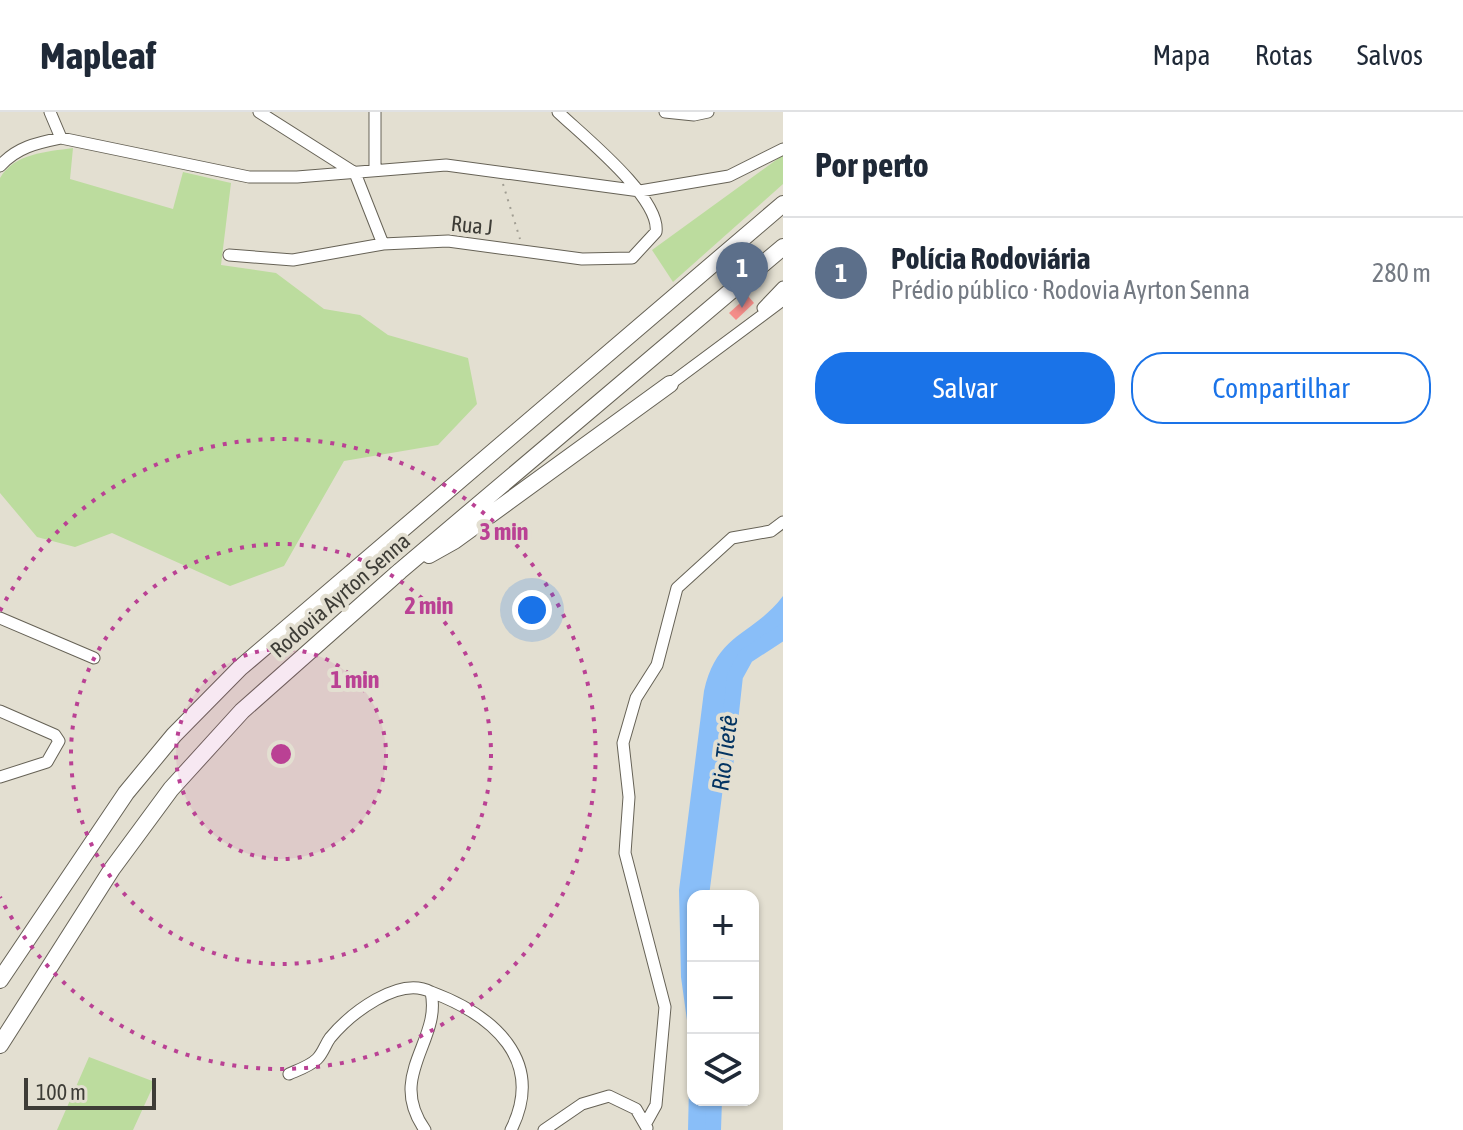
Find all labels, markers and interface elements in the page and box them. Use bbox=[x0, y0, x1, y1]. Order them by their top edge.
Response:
text: Mapleaf bbox=[40, 34, 156, 77]
text: Mapa bbox=[1153, 39, 1211, 71]
text: Rotas bbox=[1255, 39, 1313, 71]
text: Salvos bbox=[1357, 39, 1423, 71]
text: Por perto bbox=[815, 145, 929, 184]
street label: Rua J bbox=[450, 210, 494, 240]
text: Polícia Rodoviária bbox=[891, 241, 1090, 275]
pin: 1 bbox=[716, 242, 768, 308]
text: 1 bbox=[835, 258, 847, 288]
text: 280 m bbox=[1372, 258, 1431, 288]
text: Prédio público · Rodovia Ayrton Senna bbox=[891, 275, 1250, 305]
button: Salvar bbox=[815, 352, 1115, 424]
button: Compartilhar bbox=[1131, 352, 1431, 424]
text: 3 min bbox=[479, 518, 529, 545]
street label: Rodovia Ayrton Senna bbox=[265, 527, 415, 663]
your location bbox=[512, 590, 552, 630]
text: 2 min bbox=[404, 592, 454, 619]
text: 1 min bbox=[330, 666, 380, 693]
water label: Rio Tietê bbox=[706, 713, 743, 792]
centre of rings bbox=[267, 740, 295, 768]
map controls bbox=[687, 890, 759, 1106]
button: + bbox=[687, 890, 759, 962]
button: − bbox=[687, 962, 759, 1034]
button: layers bbox=[687, 1034, 759, 1106]
scale bar bbox=[24, 1074, 156, 1110]
text: 100 m bbox=[36, 1079, 86, 1105]

